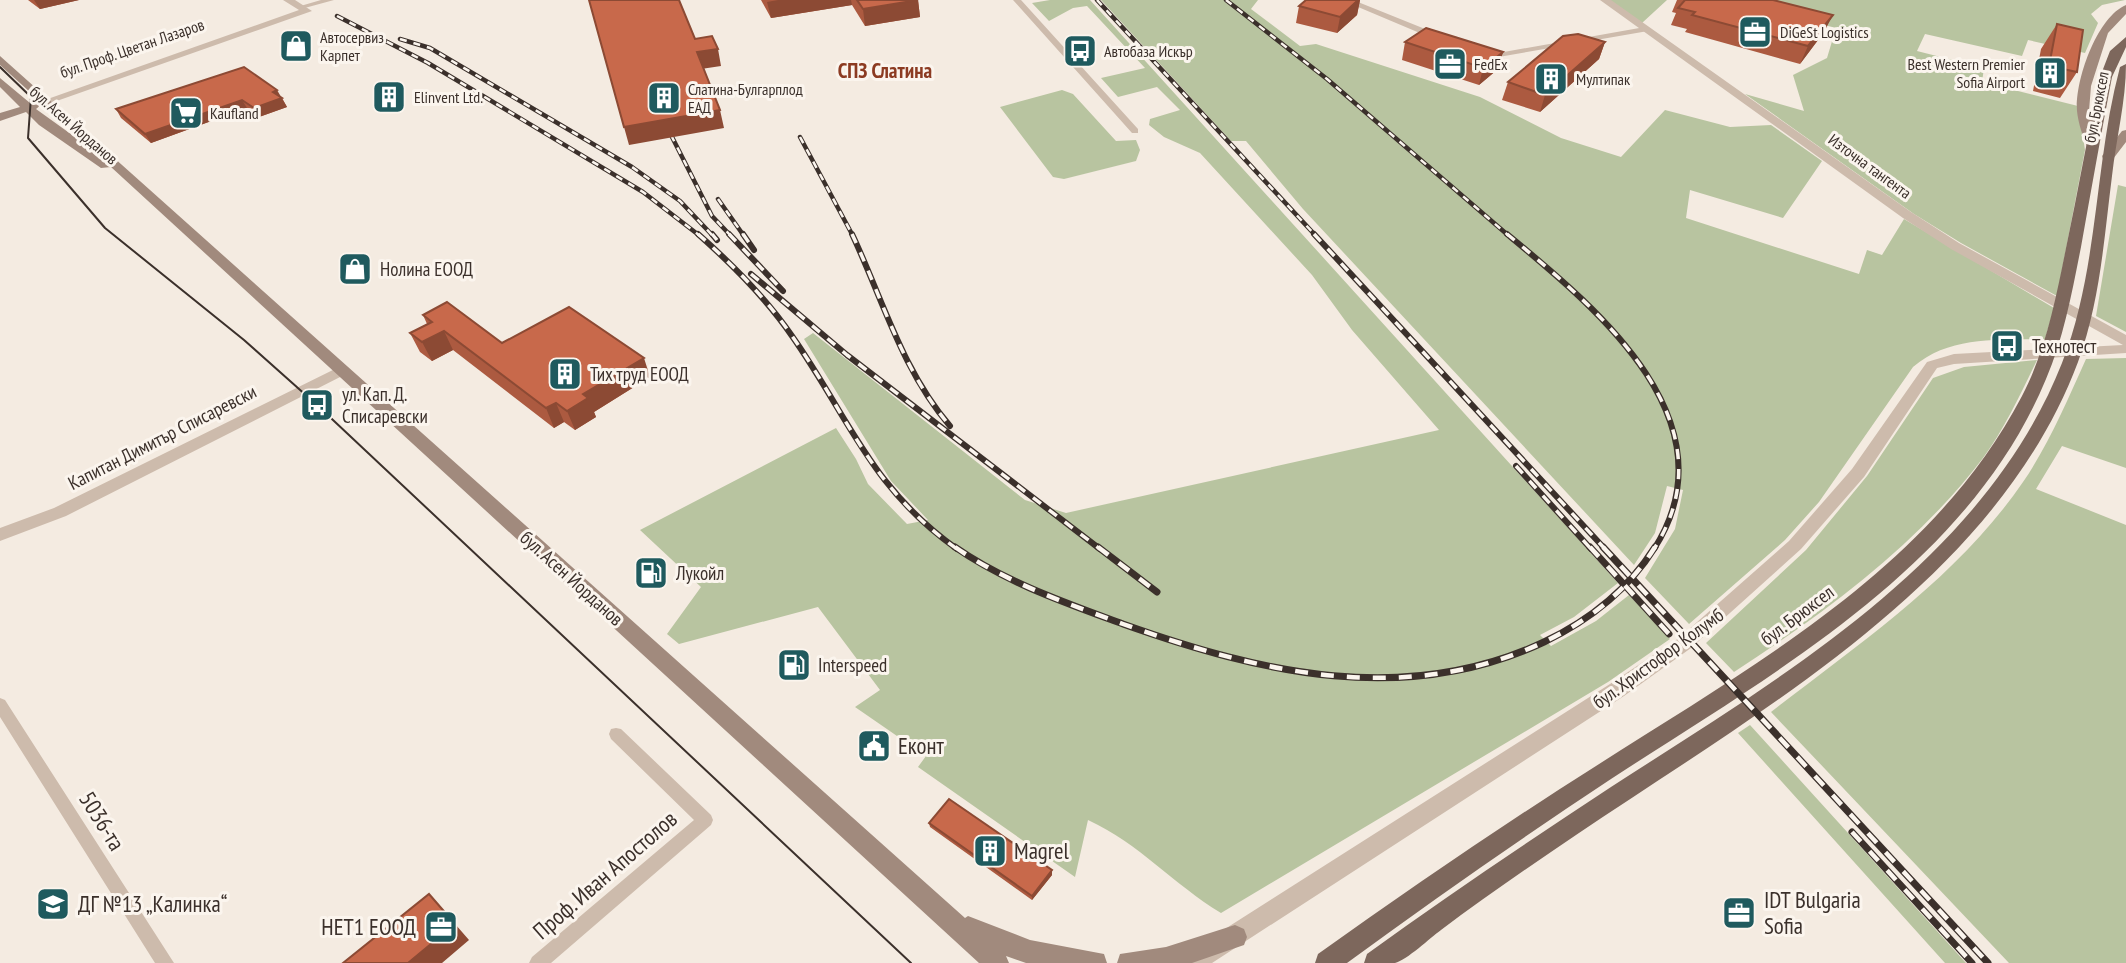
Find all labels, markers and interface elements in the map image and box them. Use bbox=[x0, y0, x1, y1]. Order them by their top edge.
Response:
office icon: DiGeSt Logistics bbox=[1736, 13, 1774, 51]
street label: бул. Проф. Цветан Лазаров bbox=[57, 14, 207, 82]
place label: DiGeSt Logistics bbox=[1780, 22, 1869, 42]
shop icon: Автосервиз Карпет bbox=[277, 27, 315, 65]
place label: Автосервиз Карпет bbox=[320, 27, 384, 65]
bus stop icon: Автобаза Искър bbox=[1061, 32, 1099, 70]
place label: Автобаза Искър bbox=[1104, 41, 1193, 61]
office icon: FedEx bbox=[1431, 45, 1469, 83]
place label: FedEx bbox=[1474, 54, 1508, 74]
place label: Best Western Premier Sofia Airport bbox=[1907, 54, 2026, 92]
building icon: Best Western Premier Sofia Airport bbox=[2031, 54, 2069, 92]
district label: СПЗ Слатина bbox=[838, 57, 933, 84]
building icon: Мултипак bbox=[1532, 60, 1570, 98]
place label: Мултипак bbox=[1576, 69, 1631, 89]
street label: бул. Брюксел bbox=[2079, 70, 2113, 144]
building icon: Elinvent Ltd. bbox=[370, 78, 408, 116]
building icon: Слатина-Булгарплод ЕАД bbox=[645, 79, 683, 117]
place label: Слатина-Булгарплод ЕАД bbox=[688, 79, 803, 117]
street label: бул. Асен Йорданов bbox=[26, 81, 122, 169]
place label: Elinvent Ltd. bbox=[414, 87, 483, 107]
supermarket icon: Kaufland bbox=[167, 94, 205, 132]
place label: Kaufland bbox=[210, 103, 259, 123]
street label: Източна тангента bbox=[1825, 129, 1915, 203]
shop icon: Нолина ЕООД bbox=[336, 250, 374, 288]
place label: Нолина ЕООД bbox=[380, 257, 473, 281]
bus stop icon: Технотест bbox=[1988, 327, 2026, 365]
place label: Технотест bbox=[2032, 334, 2097, 358]
building icon: Тих труд ЕООД bbox=[546, 355, 584, 393]
place label: Тих труд ЕООД bbox=[590, 362, 689, 386]
street label: Капитан Димитър Списаревски bbox=[64, 379, 260, 495]
place label: ул. Кап. Д. Списаревски bbox=[342, 382, 428, 428]
bus stop icon: ул. Кап. Д. Списаревски bbox=[298, 386, 336, 424]
street label: бул. Асен Йорданов bbox=[515, 525, 629, 631]
fuel station icon: Лукойл bbox=[632, 554, 670, 592]
place label: Лукойл bbox=[675, 561, 724, 585]
street label: бул. Брюксел bbox=[1756, 580, 1838, 650]
street label: бул. Христофор Колумб bbox=[1588, 602, 1728, 714]
fuel station icon: Interspeed bbox=[775, 646, 813, 684]
place label: Interspeed bbox=[818, 653, 887, 677]
public building icon: Еконт bbox=[855, 727, 893, 765]
place label: Еконт bbox=[898, 731, 945, 760]
street label: 5036-та bbox=[73, 786, 132, 856]
street label: Проф. Иван Апостолов bbox=[527, 804, 683, 945]
building icon: Magrel bbox=[971, 832, 1009, 870]
place label: Magrel bbox=[1014, 836, 1070, 865]
school or university icon: ДГ №13 „Калинка“ bbox=[34, 885, 72, 923]
place label: IDT Bulgaria Sofia bbox=[1764, 885, 1861, 940]
place label: ДГ №13 „Калинка“ bbox=[78, 889, 227, 918]
office icon: IDT Bulgaria Sofia bbox=[1720, 894, 1758, 932]
office icon: НЕТ1 ЕООД bbox=[422, 908, 460, 946]
place label: НЕТ1 ЕООД bbox=[321, 912, 416, 941]

